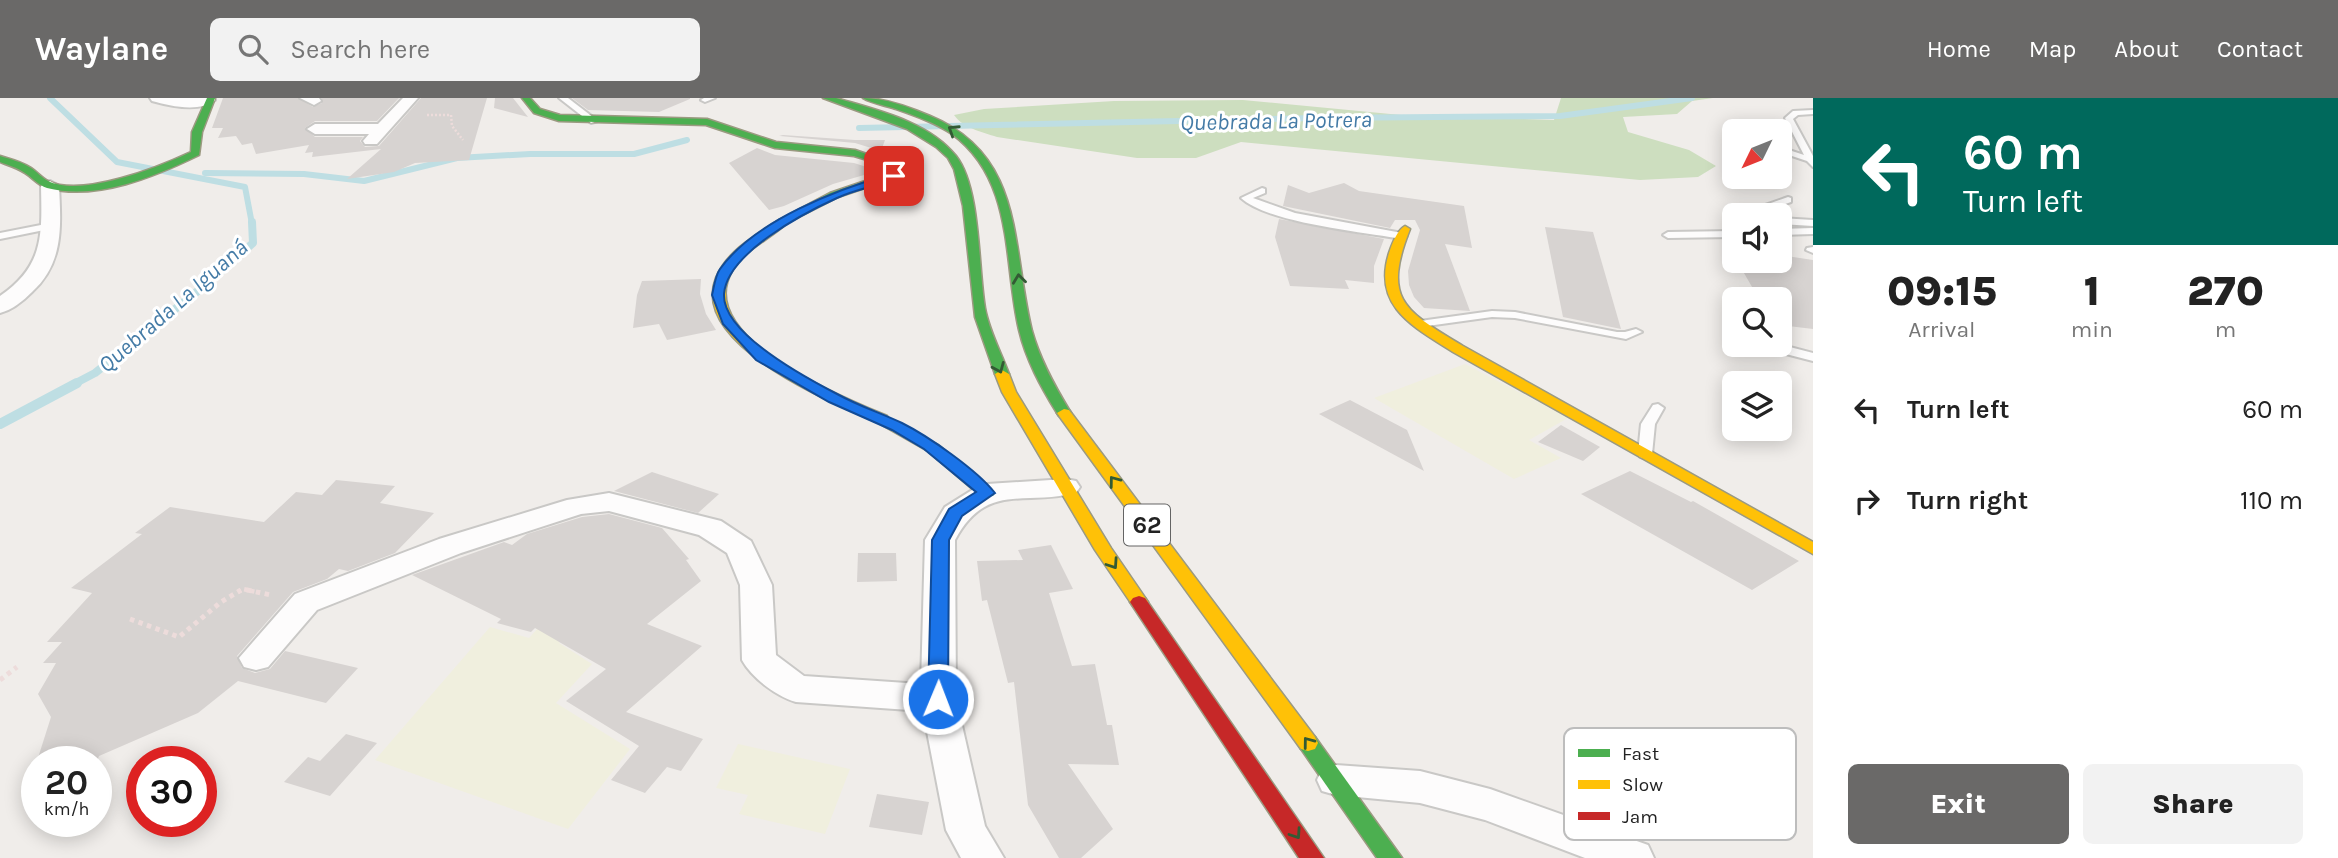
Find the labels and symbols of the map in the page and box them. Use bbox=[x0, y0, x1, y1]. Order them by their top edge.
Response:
water label: Quebrada La Potrera bbox=[1180, 106, 1372, 136]
north arrow bbox=[1722, 119, 1792, 189]
one-way arrow bbox=[947, 126, 960, 139]
pin bbox=[864, 146, 924, 206]
water label: Quebrada La Iguaná bbox=[93, 234, 253, 378]
one-way arrow bbox=[1012, 273, 1027, 285]
one-way arrow bbox=[991, 361, 1005, 373]
one-way arrow bbox=[1110, 476, 1122, 489]
road number: 62 bbox=[1124, 504, 1170, 546]
one-way arrow bbox=[1105, 557, 1118, 570]
position arrow bbox=[901, 662, 975, 736]
legend bbox=[1564, 728, 1796, 840]
one-way arrow bbox=[1304, 737, 1317, 750]
text: Fast bbox=[1622, 743, 1659, 765]
speed limit sign: 30 bbox=[126, 746, 217, 837]
text: Slow bbox=[1622, 774, 1663, 796]
text: Jam bbox=[1622, 806, 1658, 828]
one-way arrow bbox=[1288, 826, 1300, 839]

